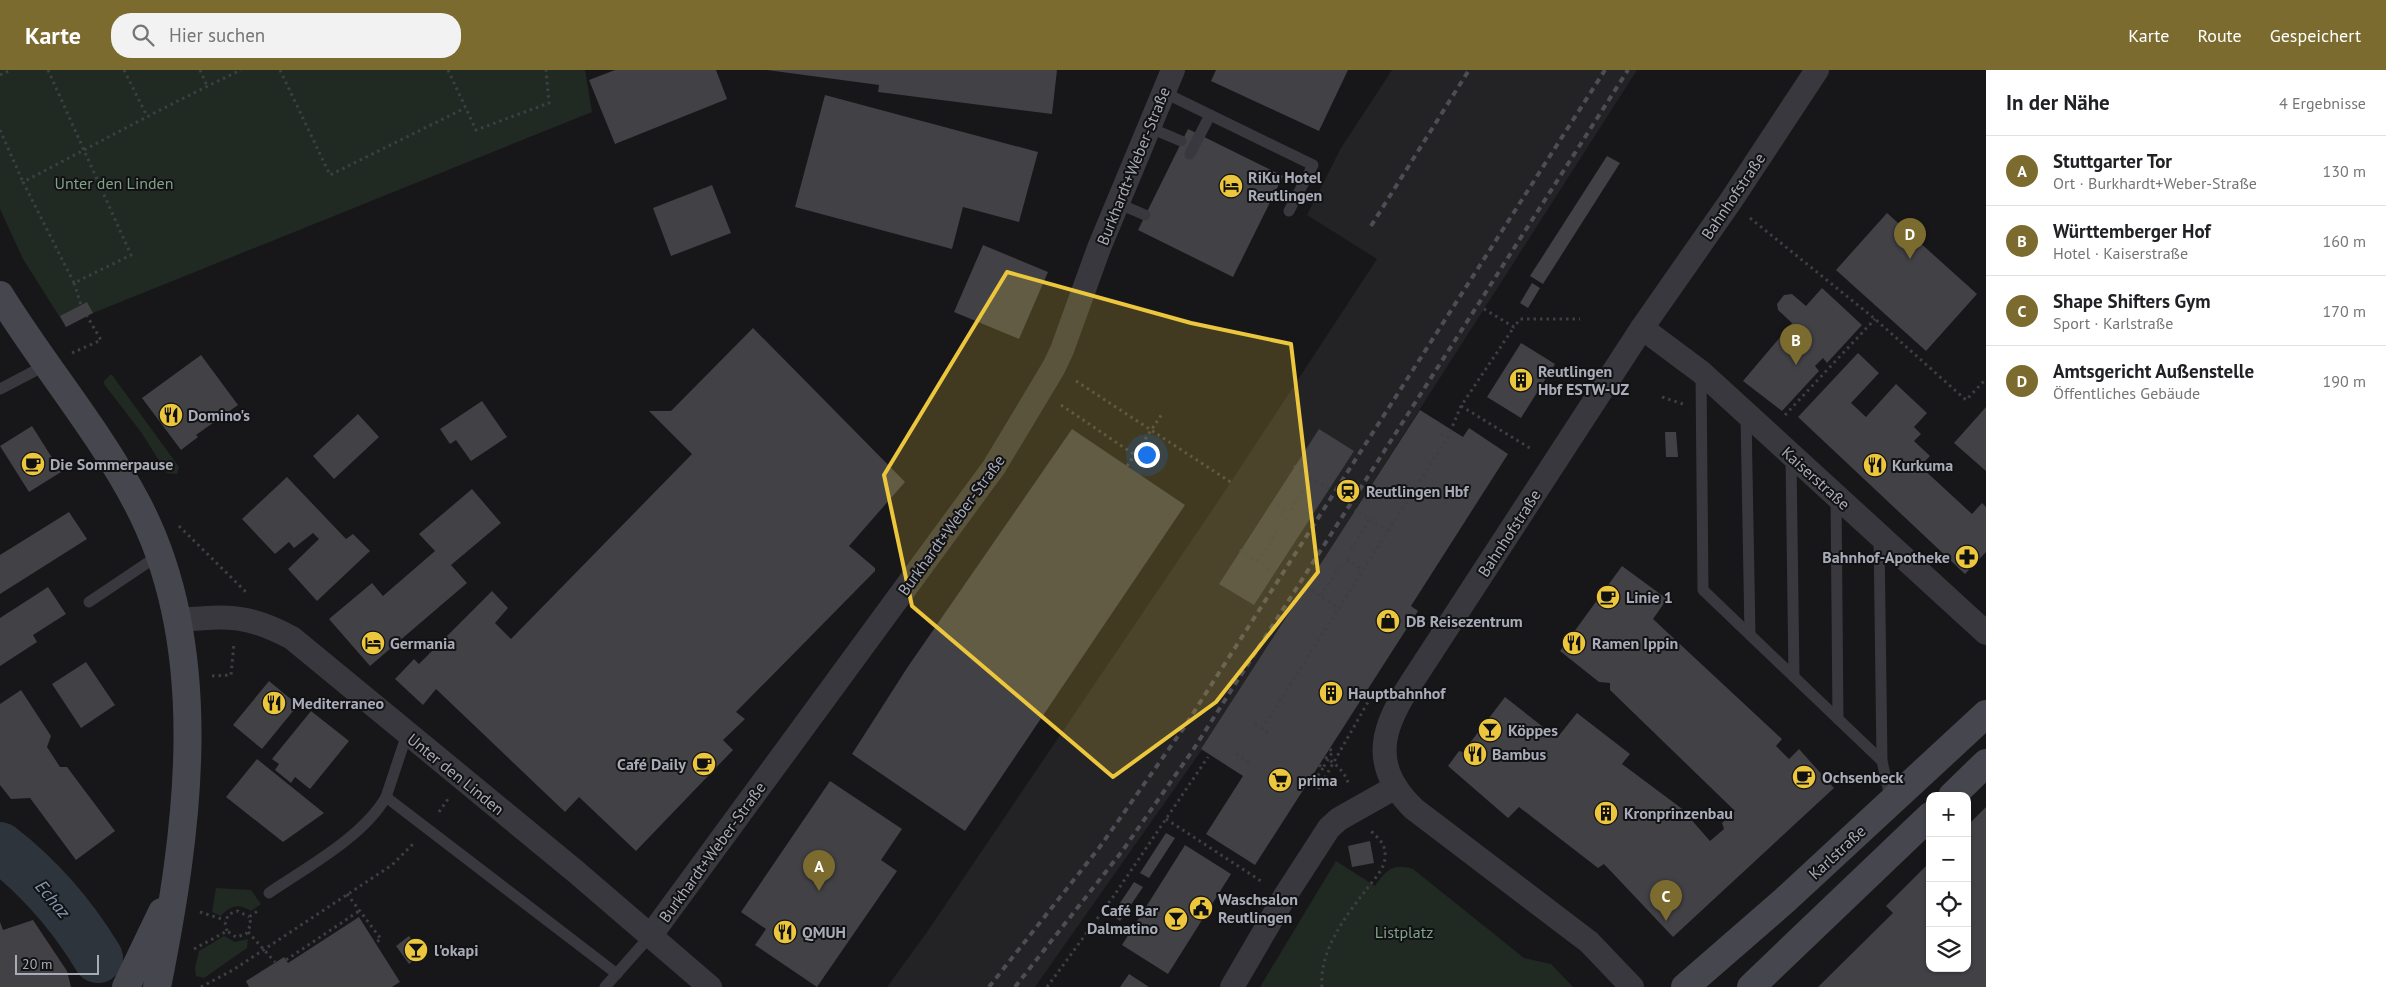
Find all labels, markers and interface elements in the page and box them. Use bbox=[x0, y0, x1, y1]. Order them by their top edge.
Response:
search box bbox=[111, 13, 461, 58]
text: Karte bbox=[25, 20, 81, 51]
icon: search bbox=[129, 21, 157, 49]
text: Hier suchen bbox=[169, 23, 265, 47]
text: Karte bbox=[2128, 24, 2169, 47]
text: Route bbox=[2197, 24, 2242, 47]
text: Gespeichert bbox=[2270, 24, 2361, 47]
street label: Burkhardt+Weber-Straße bbox=[1092, 84, 1174, 248]
text: In der Nähe bbox=[2006, 89, 2110, 116]
text: 4 Ergebnisse bbox=[2279, 93, 2366, 113]
street label: Bahnhofstraße bbox=[1697, 149, 1769, 243]
text: Stuttgarter Tor bbox=[2053, 149, 2172, 173]
text: A bbox=[2017, 161, 2027, 181]
text: 130 m bbox=[2323, 161, 2366, 181]
place label: RiKu Hotel Reutlingen bbox=[1248, 167, 1322, 205]
park label: Unter den Linden bbox=[55, 173, 173, 193]
hotel icon: RiKu Hotel Reutlingen bbox=[1218, 173, 1244, 199]
text: Ort · Burkhardt+Weber-Straße bbox=[2053, 173, 2257, 193]
pin: D bbox=[1894, 218, 1926, 259]
text: Württemberger Hof bbox=[2053, 219, 2211, 243]
text: B bbox=[2017, 231, 2027, 251]
text: 160 m bbox=[2323, 231, 2366, 251]
text: Hotel · Kaiserstraße bbox=[2053, 243, 2188, 263]
text: Shape Shifters Gym bbox=[2053, 289, 2210, 313]
text: C bbox=[2018, 301, 2026, 321]
text: 170 m bbox=[2323, 301, 2366, 321]
text: Sport · Karlstraße bbox=[2053, 313, 2173, 333]
pin: B bbox=[1780, 324, 1812, 365]
text: Amtsgericht Außenstelle bbox=[2053, 359, 2254, 383]
place label: Reutlingen Hbf ESTW-UZ bbox=[1538, 361, 1630, 399]
building icon: Reutlingen Hbf ESTW-UZ bbox=[1508, 367, 1534, 393]
text: D bbox=[2017, 371, 2027, 391]
text: 190 m bbox=[2323, 371, 2366, 391]
text: Öffentliches Gebäude bbox=[2053, 383, 2200, 403]
restaurant icon: Domino's bbox=[158, 402, 184, 428]
place label: Domino's bbox=[188, 405, 250, 425]
your location bbox=[1134, 442, 1160, 468]
street label: Kaiserstraße bbox=[1778, 442, 1854, 514]
cafe icon: Die Sommerpause bbox=[20, 451, 46, 477]
street label: Burkhardt+Weber-Straße bbox=[893, 451, 1009, 599]
restaurant icon: Kurkuma bbox=[1862, 452, 1888, 478]
place label: Die Sommerpause bbox=[50, 454, 173, 474]
place label: Kurkuma bbox=[1892, 455, 1953, 475]
station icon: Reutlingen Hbf bbox=[1335, 478, 1361, 504]
place label: Reutlingen Hbf bbox=[1366, 481, 1469, 501]
street label: Bahnhofstraße bbox=[1473, 486, 1545, 580]
pharmacy icon: Bahnhof-Apotheke bbox=[1954, 544, 1980, 570]
place label: Bahnhof-Apotheke bbox=[1822, 547, 1950, 567]
cafe icon: Linie 1 bbox=[1595, 584, 1621, 610]
place label: Linie 1 bbox=[1626, 587, 1673, 607]
shop icon: DB Reisezentrum bbox=[1375, 608, 1401, 634]
place label: DB Reisezentrum bbox=[1406, 611, 1523, 631]
hotel icon: Germania bbox=[360, 630, 386, 656]
restaurant icon: Ramen Ippin bbox=[1561, 630, 1587, 656]
place label: Germania bbox=[390, 633, 455, 653]
place label: Ramen Ippin bbox=[1592, 633, 1678, 653]
building icon: Hauptbahnhof bbox=[1318, 680, 1344, 706]
place label: Hauptbahnhof bbox=[1348, 683, 1446, 703]
restaurant icon: Mediterraneo bbox=[261, 690, 287, 716]
place label: Mediterraneo bbox=[292, 693, 384, 713]
bar icon: Köppes bbox=[1477, 717, 1503, 743]
place label: Köppes bbox=[1508, 720, 1558, 740]
street label: Unter den Linden bbox=[404, 729, 508, 819]
restaurant icon: Bambus bbox=[1462, 741, 1488, 767]
place label: Bambus bbox=[1492, 744, 1546, 764]
cafe icon: Café Daily bbox=[691, 751, 717, 777]
place label: Café Daily bbox=[617, 754, 686, 774]
cafe icon: Ochsenbeck bbox=[1791, 764, 1817, 790]
supermarket icon: prima bbox=[1267, 767, 1293, 793]
place label: Ochsenbeck bbox=[1822, 767, 1904, 787]
place label: prima bbox=[1298, 770, 1337, 790]
street label: Burkhardt+Weber-Straße bbox=[654, 778, 770, 926]
map controls bbox=[1926, 792, 1971, 972]
button: + bbox=[1926, 792, 1971, 837]
building icon: Kronprinzenbau bbox=[1593, 800, 1619, 826]
place label: Kronprinzenbau bbox=[1624, 803, 1733, 823]
street label: Karlstraße bbox=[1804, 821, 1870, 883]
button: − bbox=[1926, 837, 1971, 882]
pin: A bbox=[803, 850, 835, 891]
water label: Echaz bbox=[30, 875, 76, 923]
pin: C bbox=[1650, 880, 1682, 921]
button: locate bbox=[1926, 882, 1971, 927]
place label: Waschsalon Reutlingen bbox=[1218, 889, 1298, 927]
public building icon: Waschsalon Reutlingen bbox=[1188, 895, 1214, 921]
place label: Café Bar Dalmatino bbox=[1087, 900, 1158, 938]
bar icon: Café Bar Dalmatino bbox=[1163, 906, 1189, 932]
restaurant icon: QMUH bbox=[772, 919, 798, 945]
place label: QMUH bbox=[802, 922, 846, 942]
park label: Listplatz bbox=[1375, 922, 1433, 942]
button: layers bbox=[1926, 927, 1971, 972]
bar icon: l'okapi bbox=[403, 937, 429, 963]
place label: l'okapi bbox=[434, 940, 478, 960]
scale bar bbox=[15, 952, 99, 975]
text: 20 m bbox=[22, 955, 52, 973]

